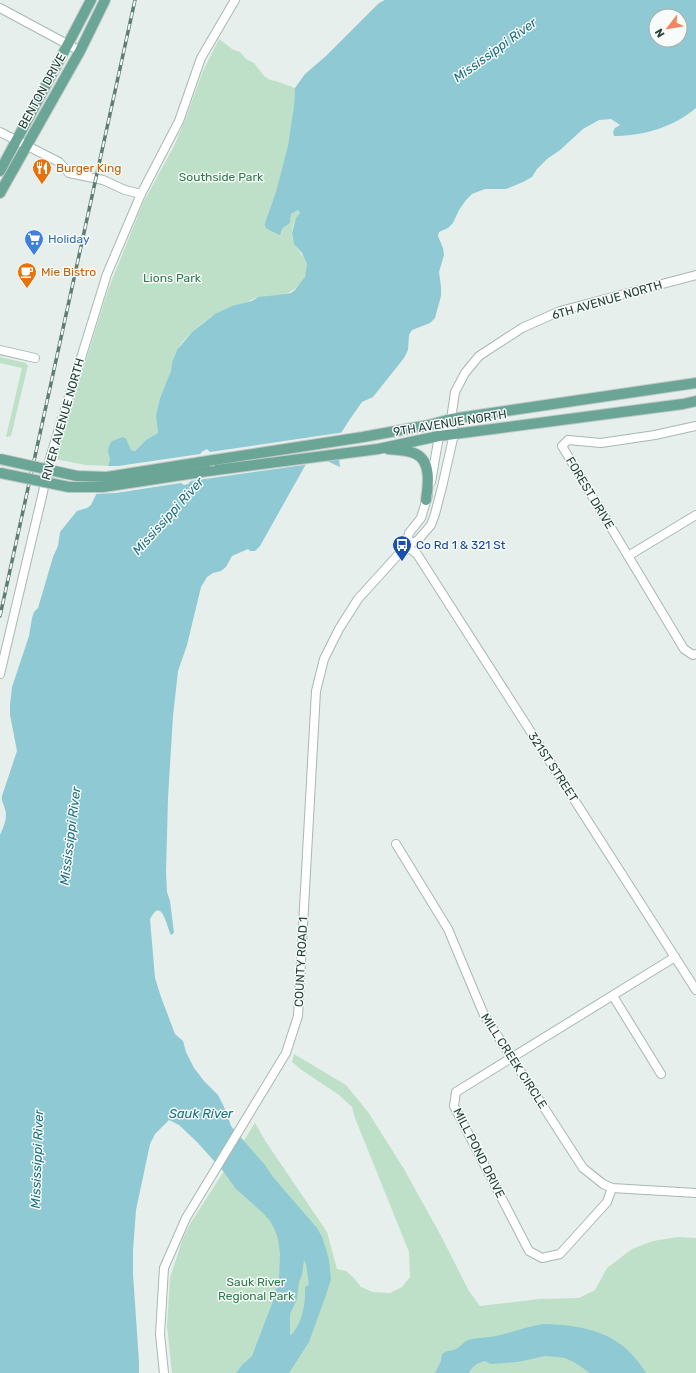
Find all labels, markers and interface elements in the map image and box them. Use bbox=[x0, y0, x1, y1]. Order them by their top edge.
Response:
north arrow bbox=[648, 8, 688, 48]
water label: Mississippi River bbox=[451, 14, 540, 85]
text: N bbox=[652, 26, 667, 40]
street label: BENTON DRIVE bbox=[15, 51, 69, 131]
restaurant icon: Burger King bbox=[31, 157, 53, 185]
place label: Burger King bbox=[56, 161, 121, 175]
park label: Southside Park bbox=[179, 170, 264, 184]
supermarket icon: Holiday bbox=[23, 228, 45, 256]
place label: Holiday bbox=[48, 232, 90, 246]
cafe icon: Mie Bistro bbox=[16, 261, 38, 289]
place label: Mie Bistro bbox=[41, 265, 96, 279]
park label: Lions Park bbox=[143, 271, 202, 285]
street label: 6TH AVENUE NORTH bbox=[550, 278, 664, 322]
street label: RIVER AVENUE NORTH bbox=[39, 356, 87, 482]
street label: 9TH AVENUE NORTH bbox=[392, 407, 508, 439]
street label: FOREST DRIVE bbox=[563, 454, 617, 532]
water label: Mississippi River bbox=[129, 473, 207, 558]
bus stop icon: Co Rd 1 & 321 St bbox=[391, 534, 413, 562]
place label: Co Rd 1 & 321 St bbox=[416, 538, 506, 552]
street label: 321ST STREET bbox=[525, 730, 581, 804]
water label: Mississippi River bbox=[57, 785, 84, 886]
street label: COUNTY ROAD 1 bbox=[292, 917, 310, 1007]
street label: MILL CREEK CIRCLE bbox=[478, 1011, 550, 1111]
water label: Sauk River bbox=[169, 1106, 234, 1121]
street label: MILL POND DRIVE bbox=[450, 1106, 508, 1200]
water label: Mississippi River bbox=[28, 1108, 46, 1209]
park label: Sauk River Regional Park bbox=[218, 1275, 295, 1303]

